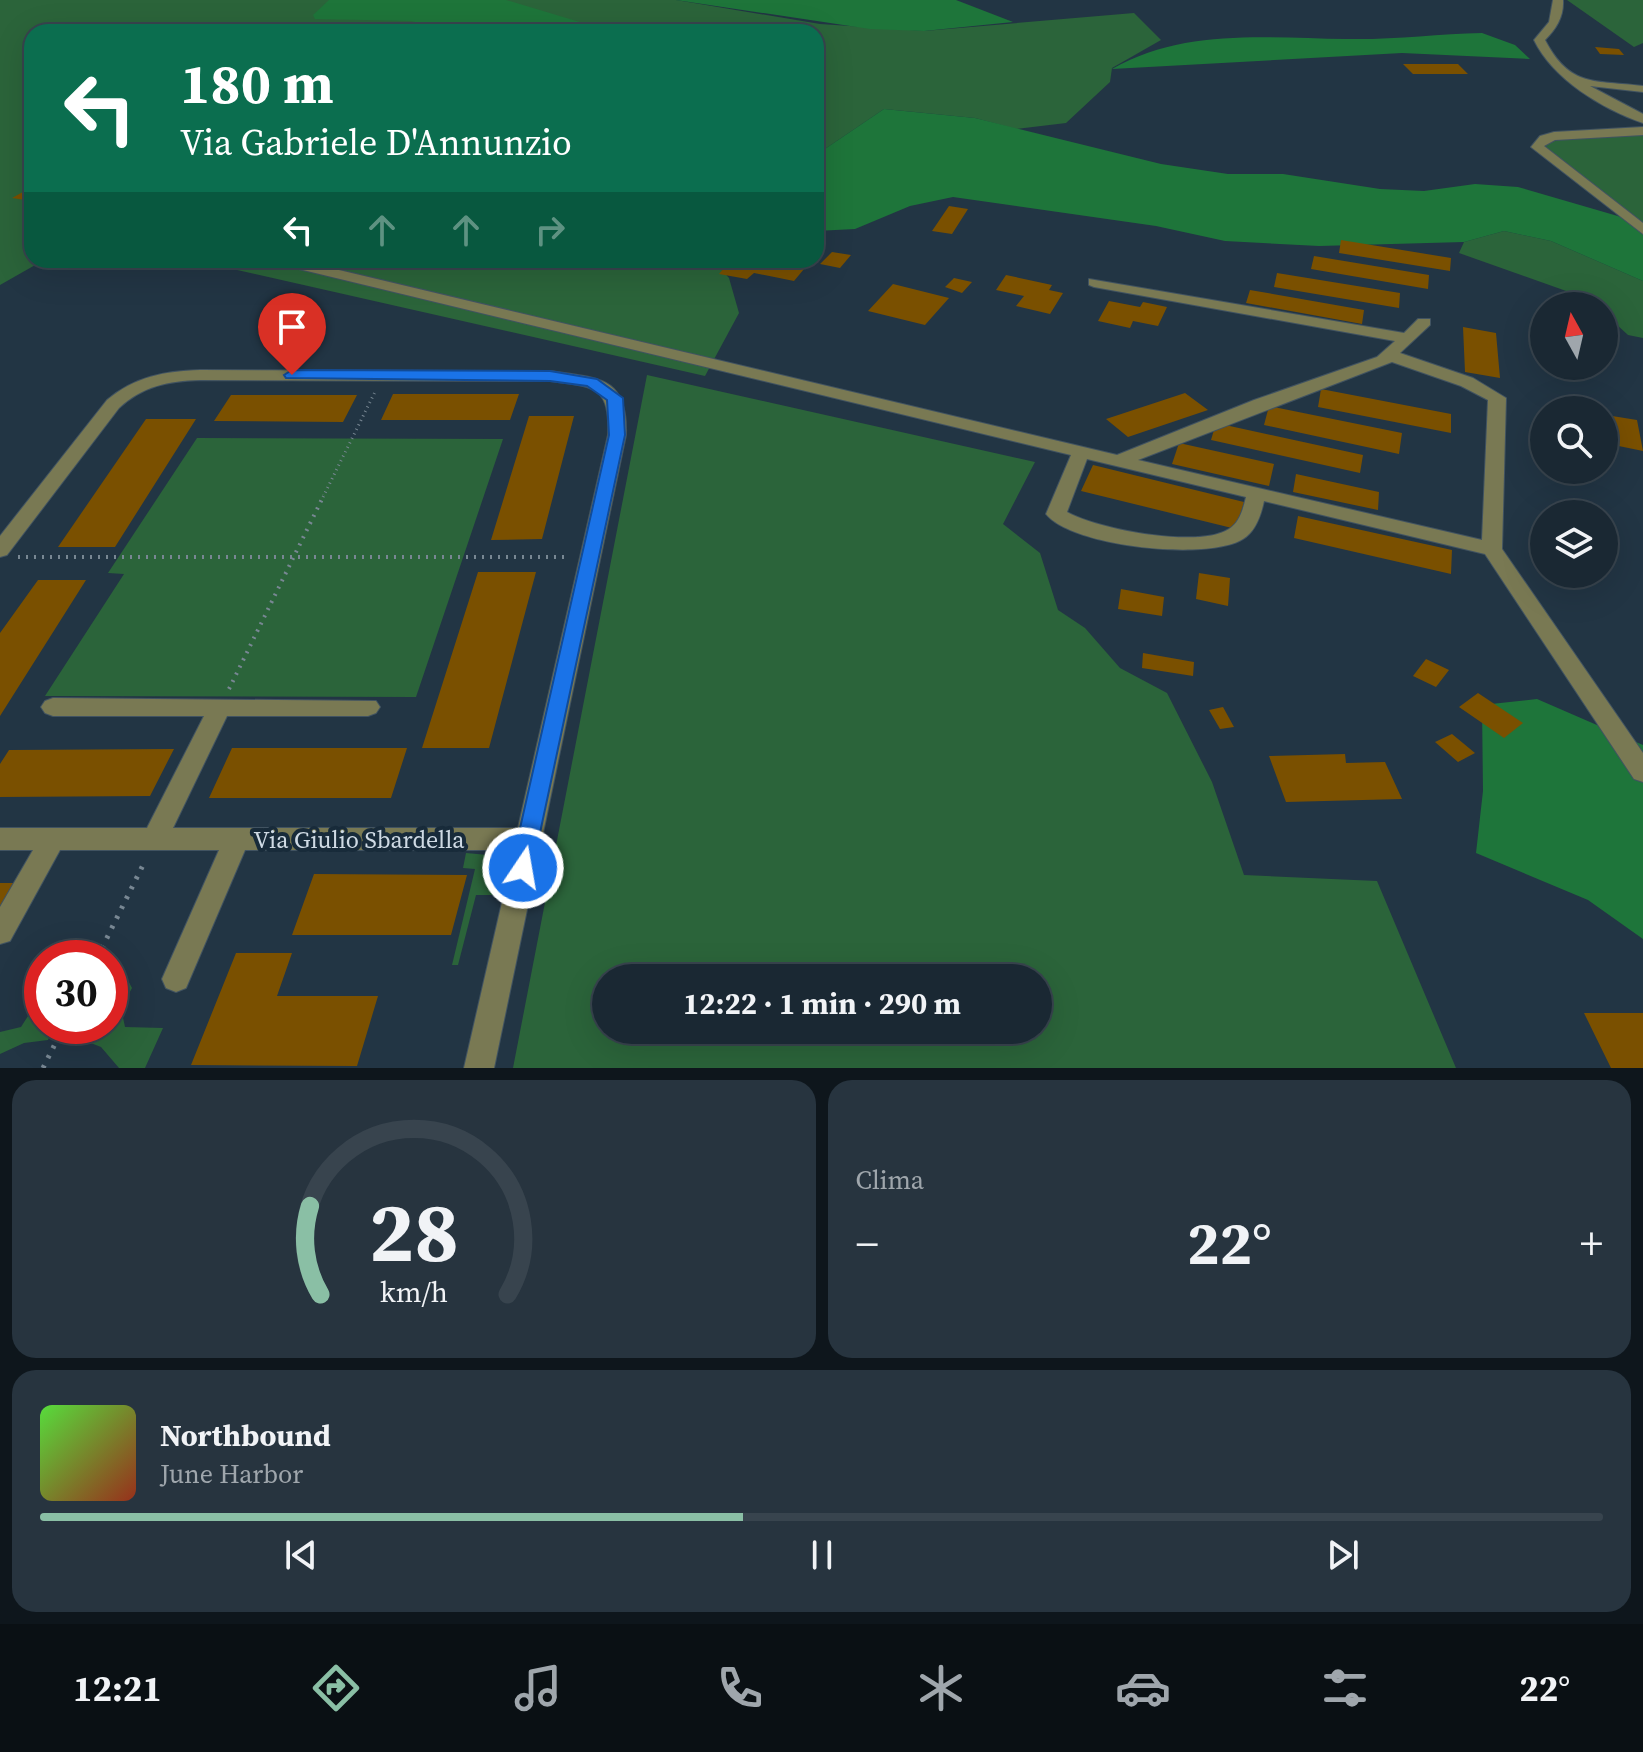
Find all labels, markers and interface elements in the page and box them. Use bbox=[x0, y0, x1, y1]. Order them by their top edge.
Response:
text: 180 m bbox=[180, 45, 334, 122]
icon: left bbox=[48, 56, 152, 160]
text: Via Gabriele D'Annunzio bbox=[180, 118, 572, 167]
icon: left bbox=[276, 208, 320, 252]
icon: ahead bbox=[360, 208, 404, 252]
icon: ahead bbox=[444, 208, 488, 252]
icon: right bbox=[528, 208, 572, 252]
north arrow bbox=[1530, 292, 1618, 380]
map controls bbox=[1530, 292, 1618, 588]
pin bbox=[258, 293, 326, 375]
icon: arrive bbox=[270, 305, 314, 349]
button: search bbox=[1530, 396, 1618, 484]
button: layers bbox=[1530, 500, 1618, 588]
street label: Via Giulio Sbardella bbox=[254, 823, 465, 856]
position arrow bbox=[481, 826, 565, 910]
speed limit sign: 30 bbox=[24, 940, 128, 1044]
text: 12:22 · 1 min · 290 m bbox=[683, 983, 961, 1024]
text: Clima bbox=[856, 1162, 924, 1198]
text: 28 bbox=[369, 1175, 459, 1289]
text: 22° bbox=[1187, 1202, 1272, 1284]
text: − bbox=[856, 1213, 879, 1274]
text: + bbox=[1580, 1213, 1603, 1274]
text: km/h bbox=[380, 1272, 448, 1312]
text: Northbound bbox=[160, 1415, 331, 1456]
text: June Harbor bbox=[160, 1456, 303, 1492]
icon: previous bbox=[279, 1533, 323, 1577]
icon: pause bbox=[800, 1533, 844, 1577]
icon: next bbox=[1321, 1533, 1365, 1577]
icon: directions bbox=[308, 1660, 364, 1716]
icon: music bbox=[510, 1660, 566, 1716]
icon: phone bbox=[712, 1660, 768, 1716]
icon: climate bbox=[913, 1660, 969, 1716]
icon: car bbox=[1115, 1660, 1171, 1716]
icon: filters bbox=[1317, 1660, 1373, 1716]
text: 12:21 bbox=[73, 1664, 162, 1713]
text: 22° bbox=[1519, 1664, 1570, 1713]

